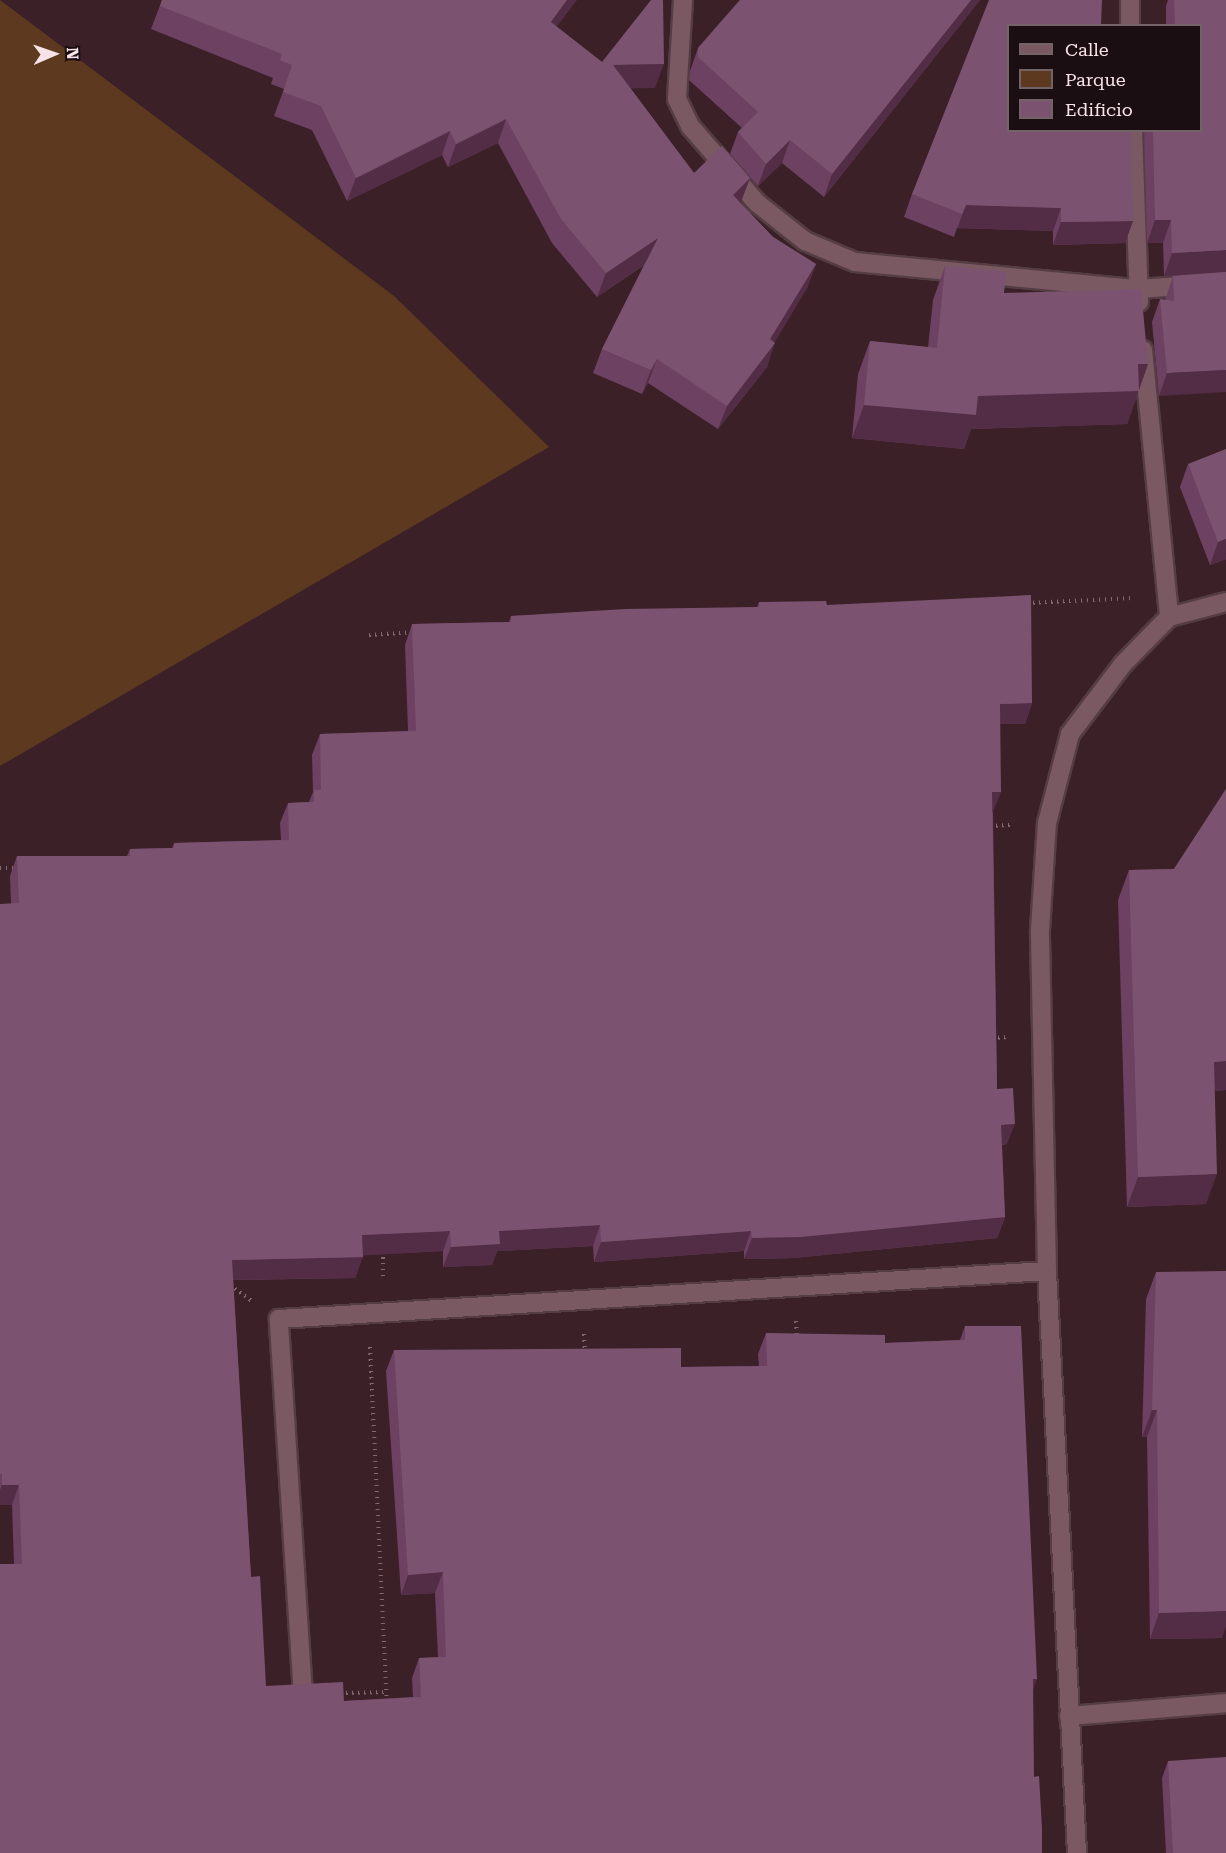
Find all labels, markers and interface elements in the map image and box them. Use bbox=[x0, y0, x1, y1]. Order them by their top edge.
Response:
north arrow bbox=[24, 24, 84, 84]
legend bbox=[1007, 24, 1202, 132]
text: Calle bbox=[1065, 39, 1109, 60]
text: N bbox=[63, 47, 82, 60]
text: Parque bbox=[1065, 69, 1126, 90]
text: Edificio bbox=[1065, 99, 1133, 120]

